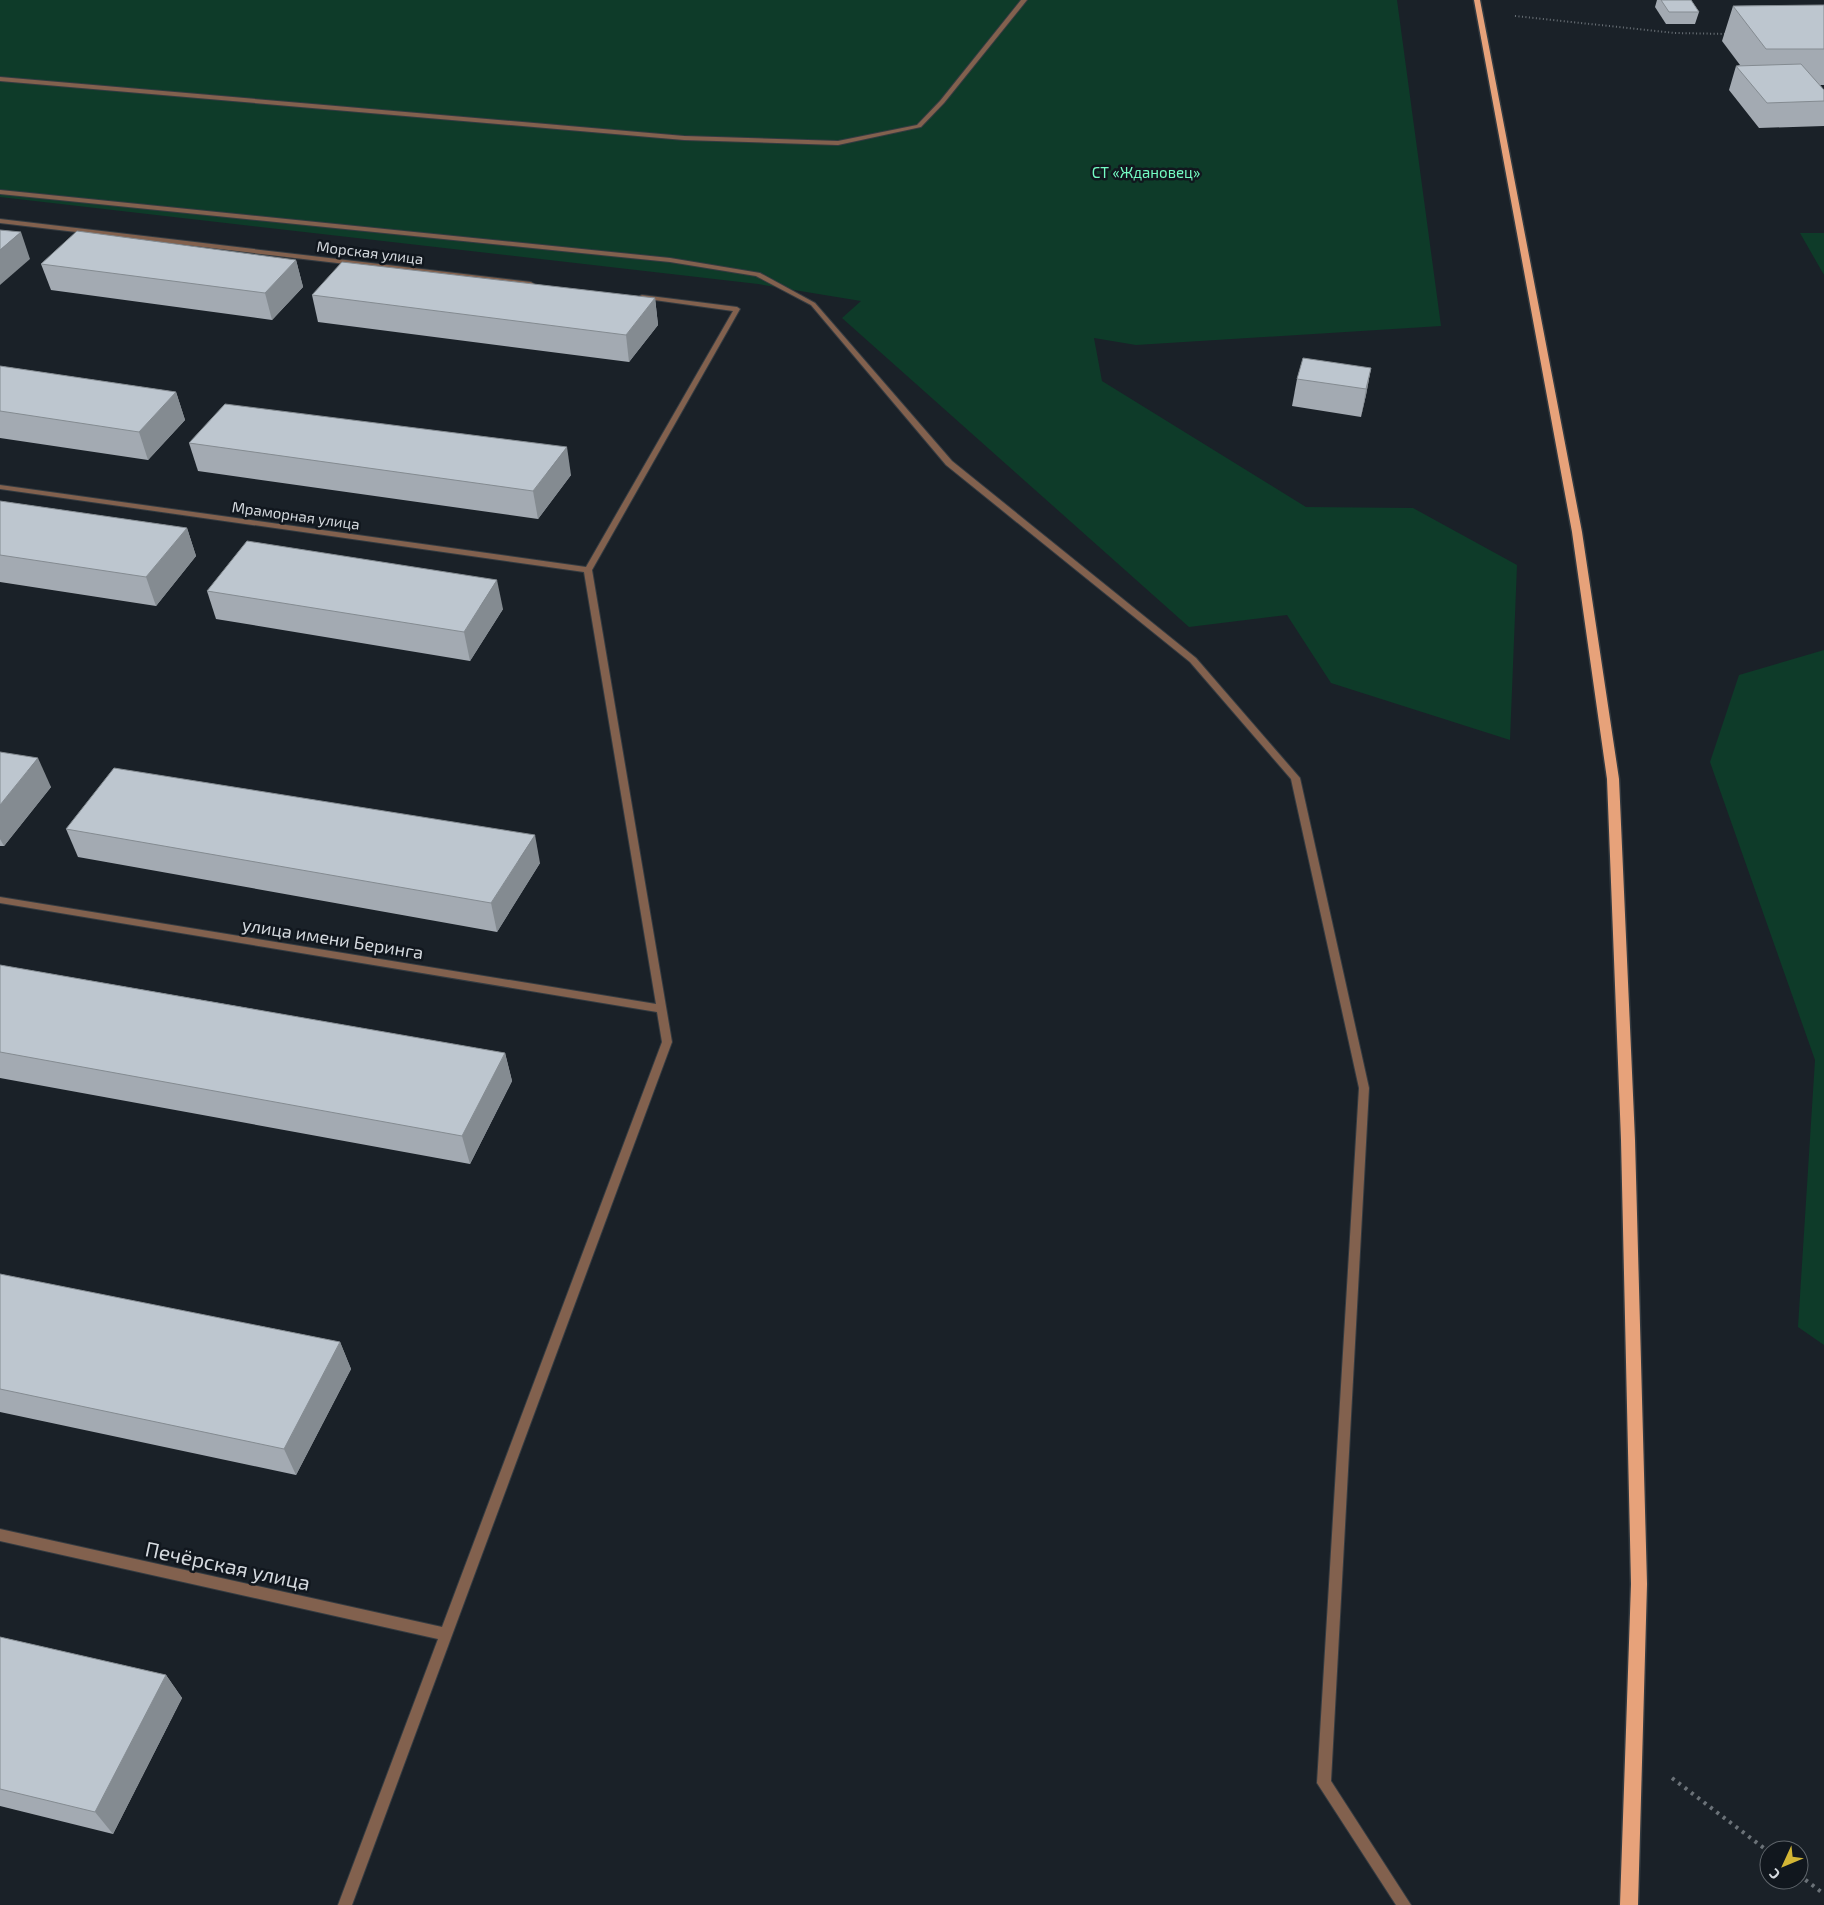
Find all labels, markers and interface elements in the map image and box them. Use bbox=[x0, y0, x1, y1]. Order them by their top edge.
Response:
park label: СТ «Ждановец» bbox=[1092, 163, 1200, 181]
street label: Морская улица bbox=[315, 237, 424, 268]
street label: Мраморная улица bbox=[231, 497, 361, 534]
street label: улица имени Беринга bbox=[241, 913, 425, 963]
street label: Печёрская улица bbox=[143, 1535, 313, 1596]
north arrow bbox=[1759, 1840, 1809, 1890]
text: С bbox=[1765, 1866, 1783, 1883]

